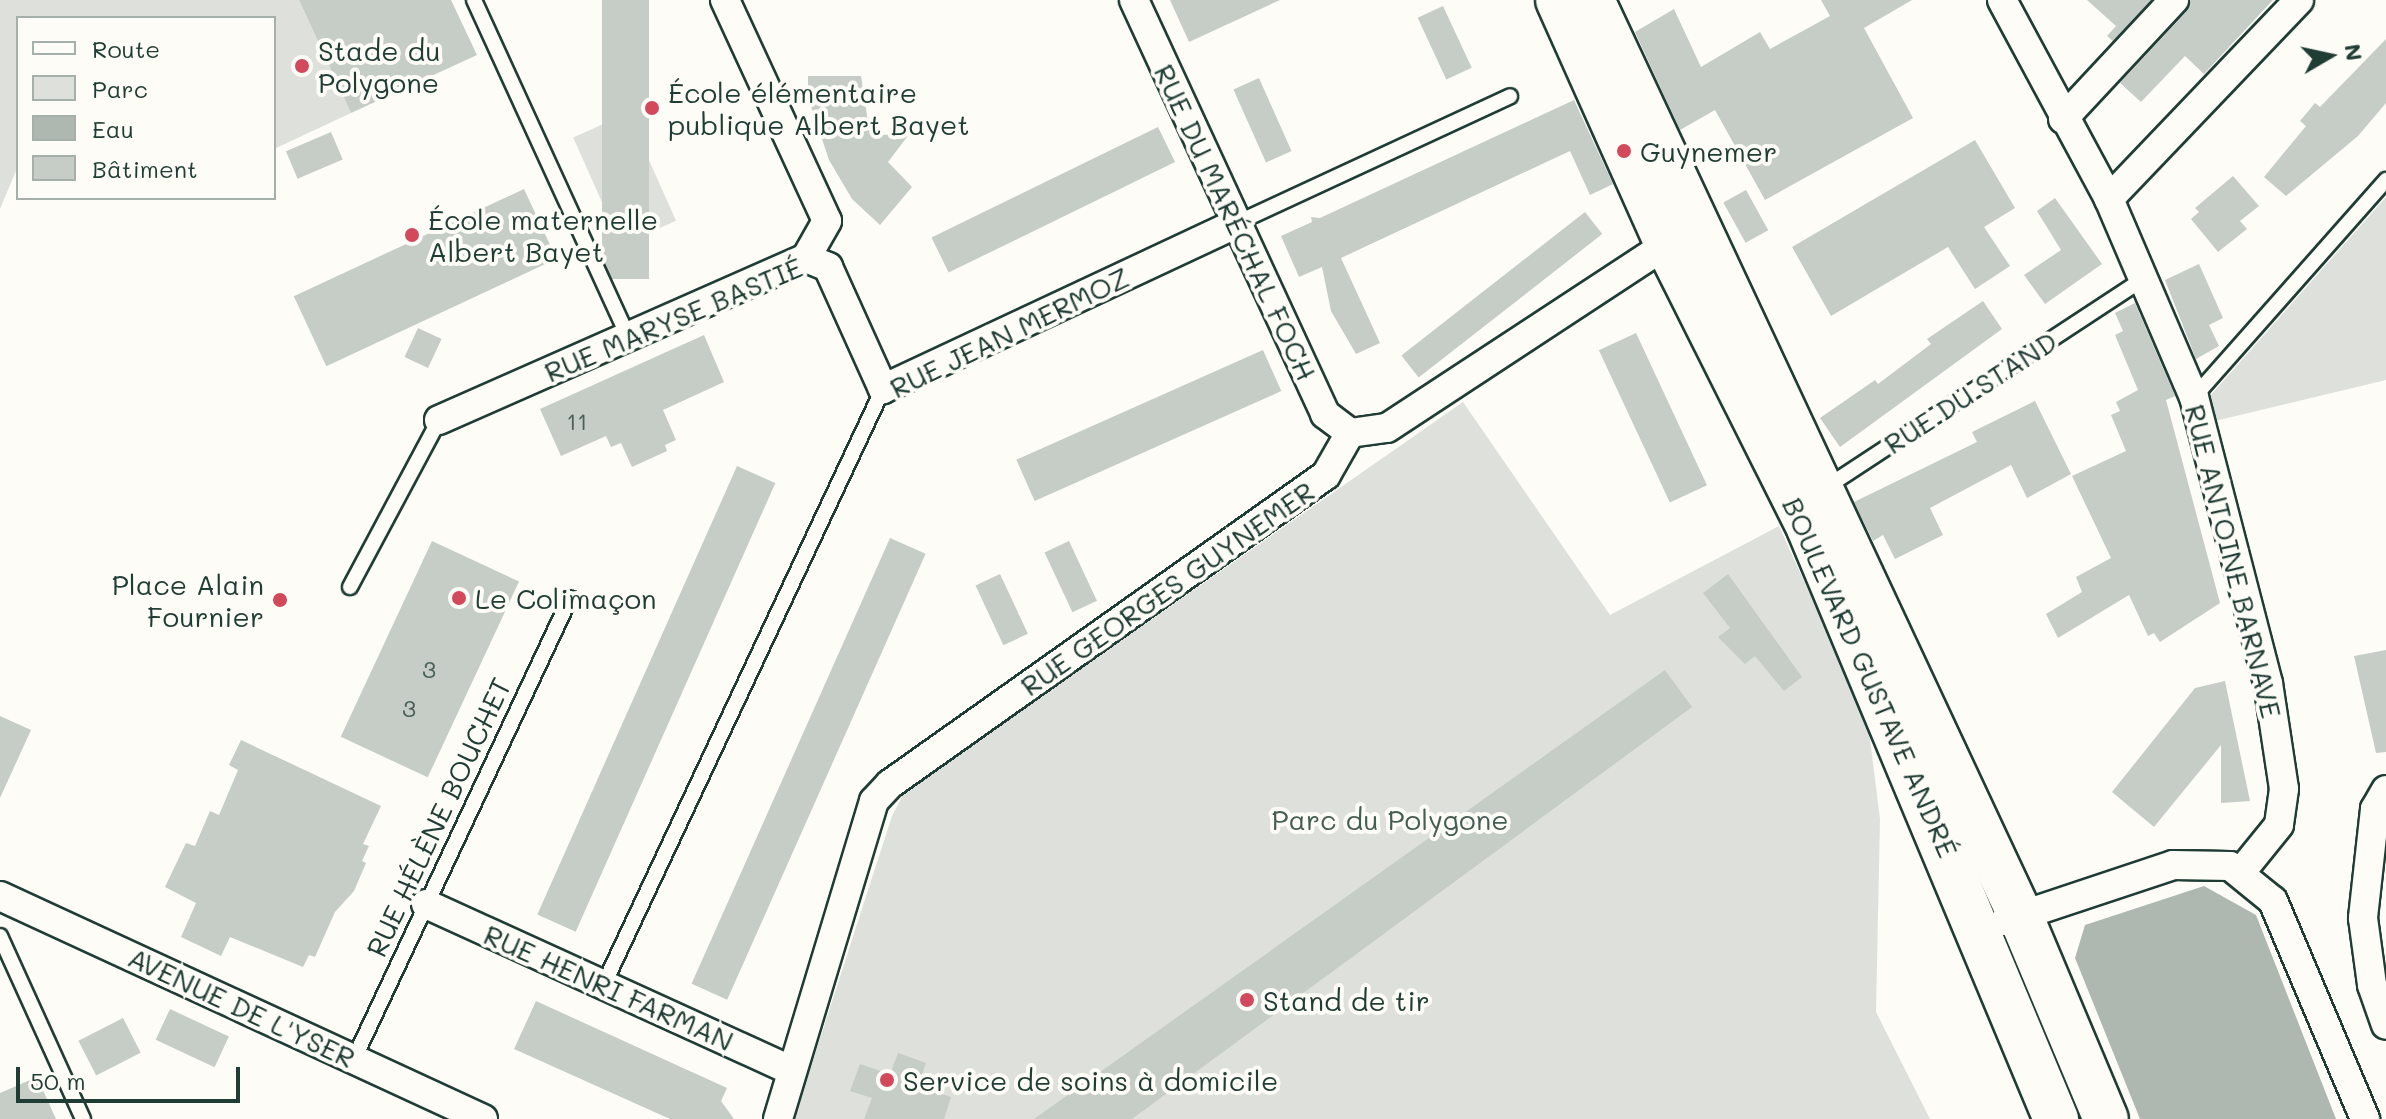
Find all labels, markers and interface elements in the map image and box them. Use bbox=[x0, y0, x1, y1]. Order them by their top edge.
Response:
legend bbox=[16, 16, 276, 200]
north arrow bbox=[2290, 16, 2370, 96]
text: Route bbox=[92, 33, 160, 64]
place label: Stade du Polygone bbox=[318, 33, 441, 99]
text: N bbox=[2339, 42, 2370, 63]
marker: Stade du Polygone bbox=[293, 57, 311, 75]
street label: RUE DU MARÉCHAL FOCH bbox=[1148, 59, 1324, 385]
text: Parc bbox=[92, 73, 148, 104]
place label: École élémentaire publique Albert Bayet bbox=[668, 75, 970, 141]
marker: École élémentaire publique Albert Bayet bbox=[643, 99, 661, 117]
text: Eau bbox=[92, 113, 134, 144]
place label: Guynemer bbox=[1640, 134, 1777, 168]
marker: Guynemer bbox=[1615, 142, 1633, 160]
text: Bâtiment bbox=[92, 153, 198, 184]
place label: École maternelle Albert Bayet bbox=[428, 202, 658, 268]
marker: École maternelle Albert Bayet bbox=[403, 226, 421, 244]
street label: RUE MARYSE BASTIÉ bbox=[539, 249, 807, 389]
street label: RUE JEAN MERMOZ bbox=[884, 260, 1134, 404]
street label: RUE DU STAND bbox=[1877, 324, 2063, 460]
street label: RUE ANTOINE BARNAVE bbox=[2179, 401, 2289, 721]
house number: 11 bbox=[566, 407, 588, 435]
street label: RUE GEORGES GUYNEMER bbox=[1014, 474, 1320, 702]
street label: BOULEVARD GUSTAVE ANDRÉ bbox=[1776, 492, 1966, 862]
place label: Place Alain Fournier bbox=[112, 567, 264, 633]
place label: Le Colimaçon bbox=[475, 581, 657, 615]
marker: Le Colimaçon bbox=[450, 589, 468, 607]
marker: Place Alain Fournier bbox=[271, 591, 289, 609]
house number: 3 bbox=[422, 655, 436, 683]
street label: RUE HÉLÈNE BOUCHET bbox=[359, 672, 517, 962]
house number: 3 bbox=[402, 694, 416, 722]
park label: Parc du Polygone bbox=[1271, 802, 1509, 836]
street label: RUE HENRI FARMAN bbox=[479, 917, 739, 1057]
street label: AVENUE DE L'YSER bbox=[123, 940, 361, 1074]
place label: Stand de tir bbox=[1263, 983, 1430, 1017]
marker: Stand de tir bbox=[1238, 991, 1256, 1009]
scale bar bbox=[20, 1051, 244, 1101]
place label: Service de soins à domicile bbox=[903, 1063, 1278, 1097]
text: 50 m bbox=[30, 1065, 86, 1096]
marker: Service de soins à domicile bbox=[878, 1071, 896, 1089]

